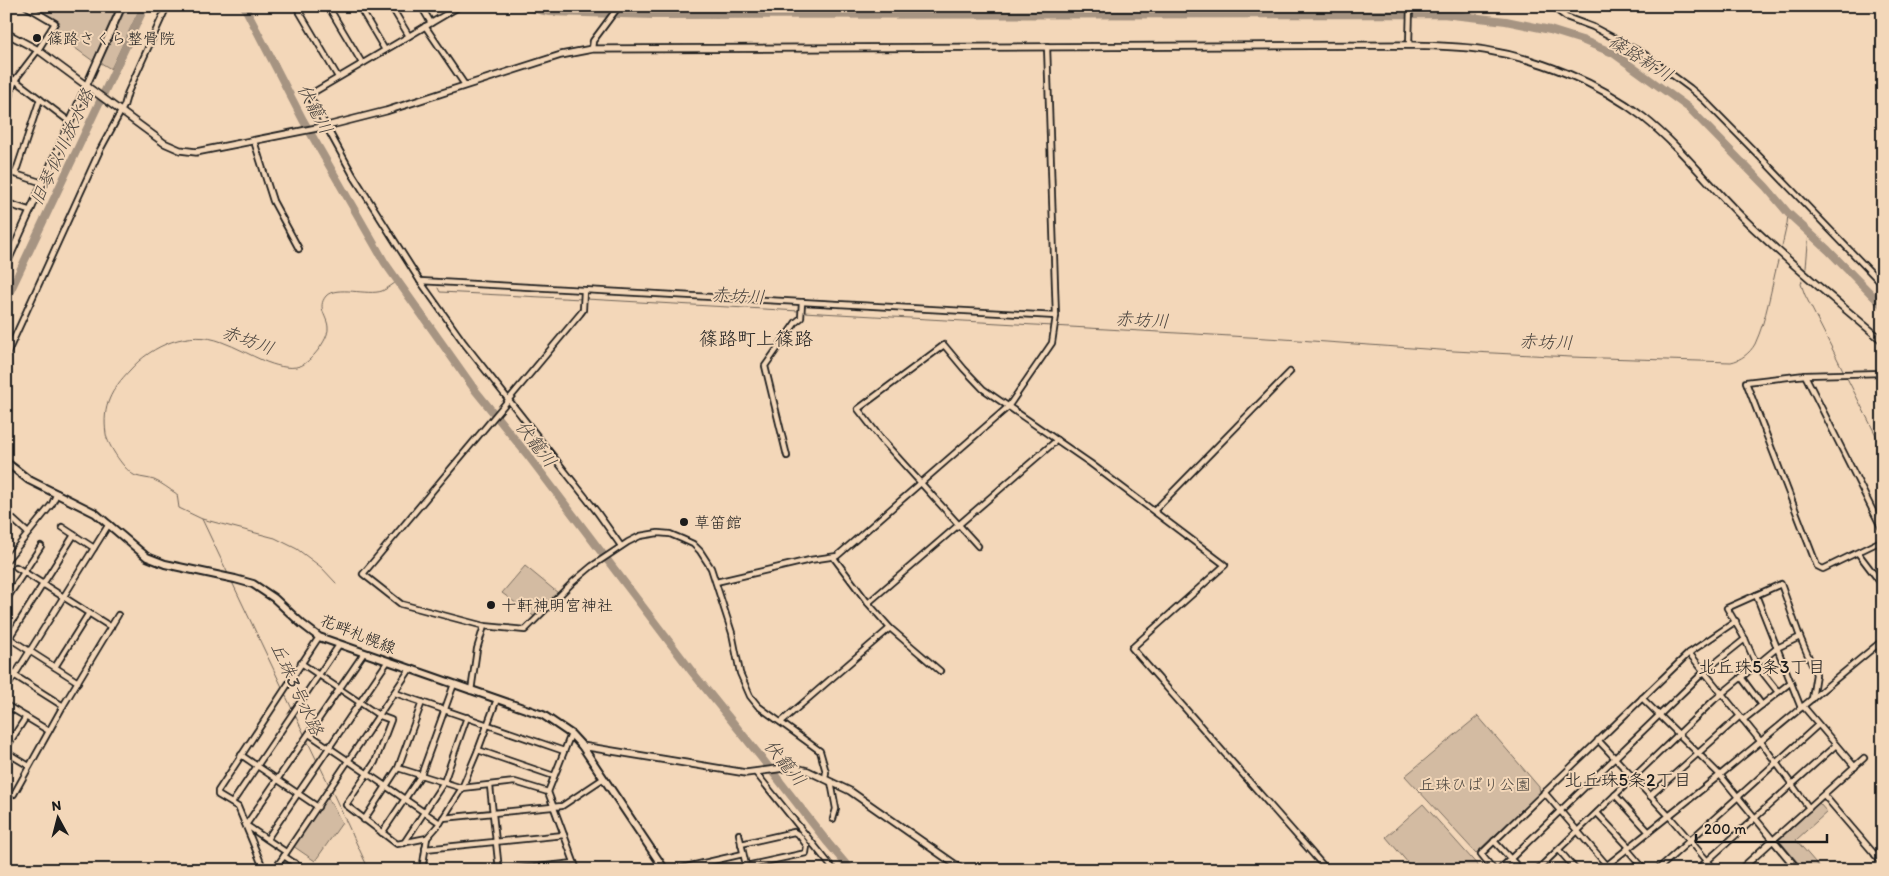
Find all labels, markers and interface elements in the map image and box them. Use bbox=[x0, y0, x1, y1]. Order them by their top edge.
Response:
place label: 篠路さくら整骨院 bbox=[47, 29, 175, 48]
water label: 篠路新川 bbox=[1605, 30, 1677, 86]
marker: 篠路さくら整骨院 bbox=[31, 32, 43, 44]
water label: 伏籠川 bbox=[293, 80, 337, 138]
water label: 旧琴似川放水路 bbox=[25, 84, 99, 209]
water label: 赤坊川 bbox=[710, 284, 766, 308]
water label: 赤坊川 bbox=[1114, 308, 1170, 332]
water label: 赤坊川 bbox=[219, 320, 277, 360]
district label: 篠路町上篠路 bbox=[699, 327, 813, 350]
water label: 赤坊川 bbox=[1519, 330, 1573, 354]
water label: 伏籠川 bbox=[511, 416, 561, 472]
place label: 草笛館 bbox=[694, 513, 742, 532]
marker: 草笛館 bbox=[678, 516, 690, 528]
place label: 十軒神明宮神社 bbox=[501, 596, 613, 615]
marker: 十軒神明宮神社 bbox=[485, 599, 497, 611]
street label: 花畔札幌線 bbox=[317, 610, 399, 658]
water label: 丘珠3号水路 bbox=[266, 639, 328, 740]
district label: 北丘珠5条3丁目 bbox=[1698, 656, 1826, 678]
water label: 伏籠川 bbox=[759, 735, 811, 791]
district label: 北丘珠5条2丁目 bbox=[1565, 769, 1691, 791]
park label: 丘珠ひばり公園 bbox=[1419, 775, 1531, 794]
north arrow bbox=[32, 794, 82, 844]
text: N bbox=[51, 797, 62, 815]
scale bar bbox=[1696, 811, 1828, 843]
text: 200 m bbox=[1704, 820, 1747, 838]

